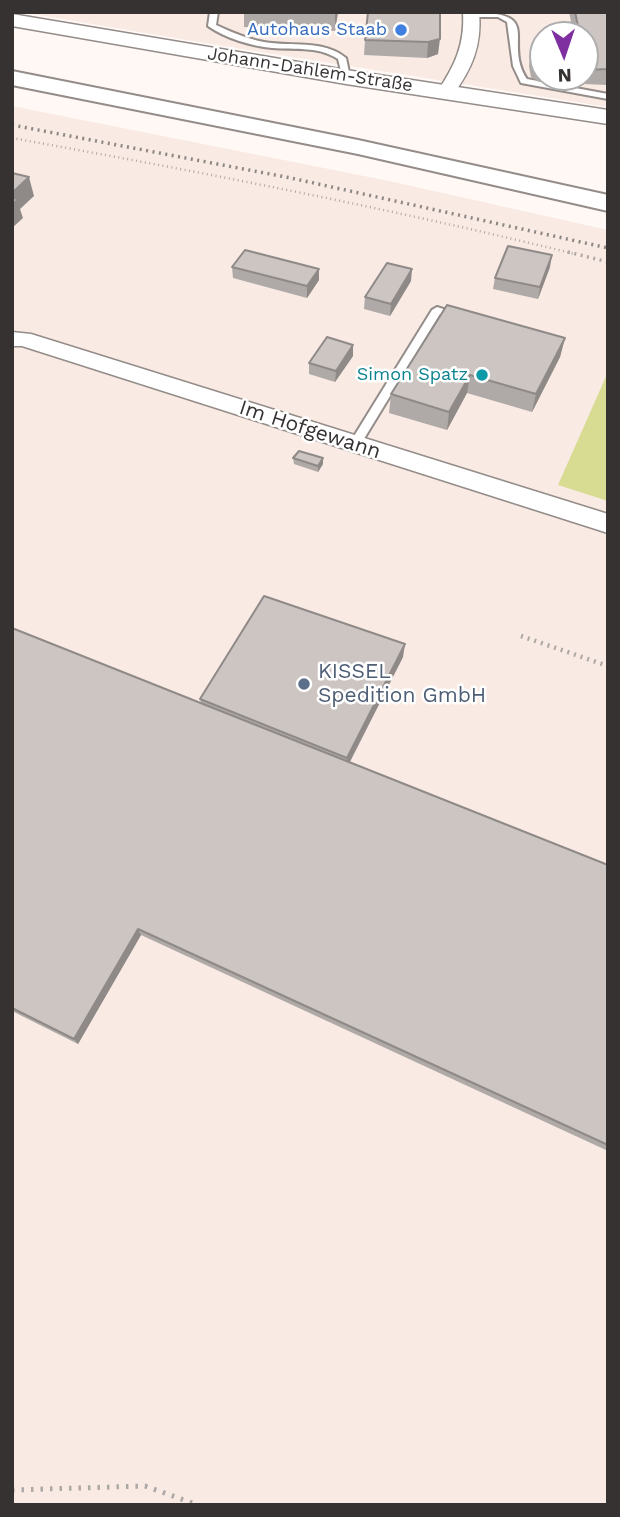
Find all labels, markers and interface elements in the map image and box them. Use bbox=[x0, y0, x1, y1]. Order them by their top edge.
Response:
place label: Autohaus Staab bbox=[247, 19, 387, 41]
north arrow bbox=[529, 21, 599, 91]
marker: Autohaus Staab bbox=[393, 22, 409, 38]
street label: Johann-Dahlem-Straße bbox=[206, 43, 414, 97]
text: N bbox=[557, 64, 572, 87]
place label: Simon Spatz bbox=[357, 364, 468, 386]
marker: Simon Spatz bbox=[474, 367, 490, 383]
street label: Im Hofgewann bbox=[236, 395, 384, 465]
place label: KISSEL Spedition GmbH bbox=[318, 659, 486, 709]
marker: KISSEL Spedition GmbH bbox=[296, 676, 312, 692]

